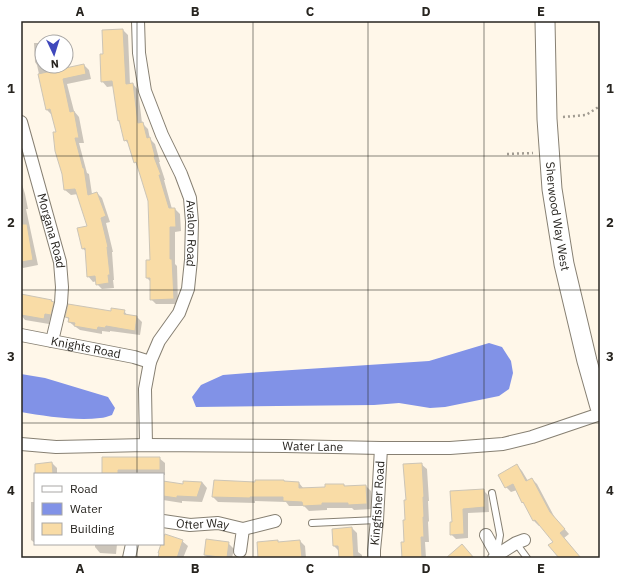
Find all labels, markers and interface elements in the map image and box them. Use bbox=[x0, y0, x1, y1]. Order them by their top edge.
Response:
text: A bbox=[76, 3, 85, 20]
text: B bbox=[191, 3, 200, 20]
text: C bbox=[306, 3, 315, 20]
text: D bbox=[421, 3, 431, 20]
text: E bbox=[537, 3, 545, 20]
north arrow bbox=[34, 34, 74, 74]
text: N bbox=[50, 57, 59, 71]
text: 1 bbox=[7, 80, 15, 97]
text: 1 bbox=[606, 80, 614, 97]
street label: Sherwood Way West bbox=[543, 161, 573, 272]
street label: Morgana Road bbox=[34, 192, 68, 269]
street label: Avalon Road bbox=[183, 199, 200, 268]
text: 2 bbox=[7, 214, 15, 231]
text: 2 bbox=[606, 214, 614, 231]
street label: Knights Road bbox=[50, 333, 122, 361]
text: 3 bbox=[7, 348, 15, 365]
text: 3 bbox=[606, 348, 614, 365]
street label: Water Lane bbox=[282, 438, 344, 454]
street label: Kingfisher Road bbox=[366, 460, 387, 546]
legend bbox=[34, 473, 164, 545]
text: Road bbox=[70, 481, 98, 496]
text: 4 bbox=[7, 482, 15, 499]
text: 4 bbox=[606, 482, 614, 499]
text: Water bbox=[70, 501, 103, 516]
street label: Otter Way bbox=[175, 515, 231, 532]
text: Building bbox=[70, 521, 115, 536]
text: A bbox=[76, 560, 85, 577]
text: B bbox=[191, 560, 200, 577]
text: C bbox=[306, 560, 315, 577]
text: D bbox=[421, 560, 431, 577]
text: E bbox=[537, 560, 545, 577]

